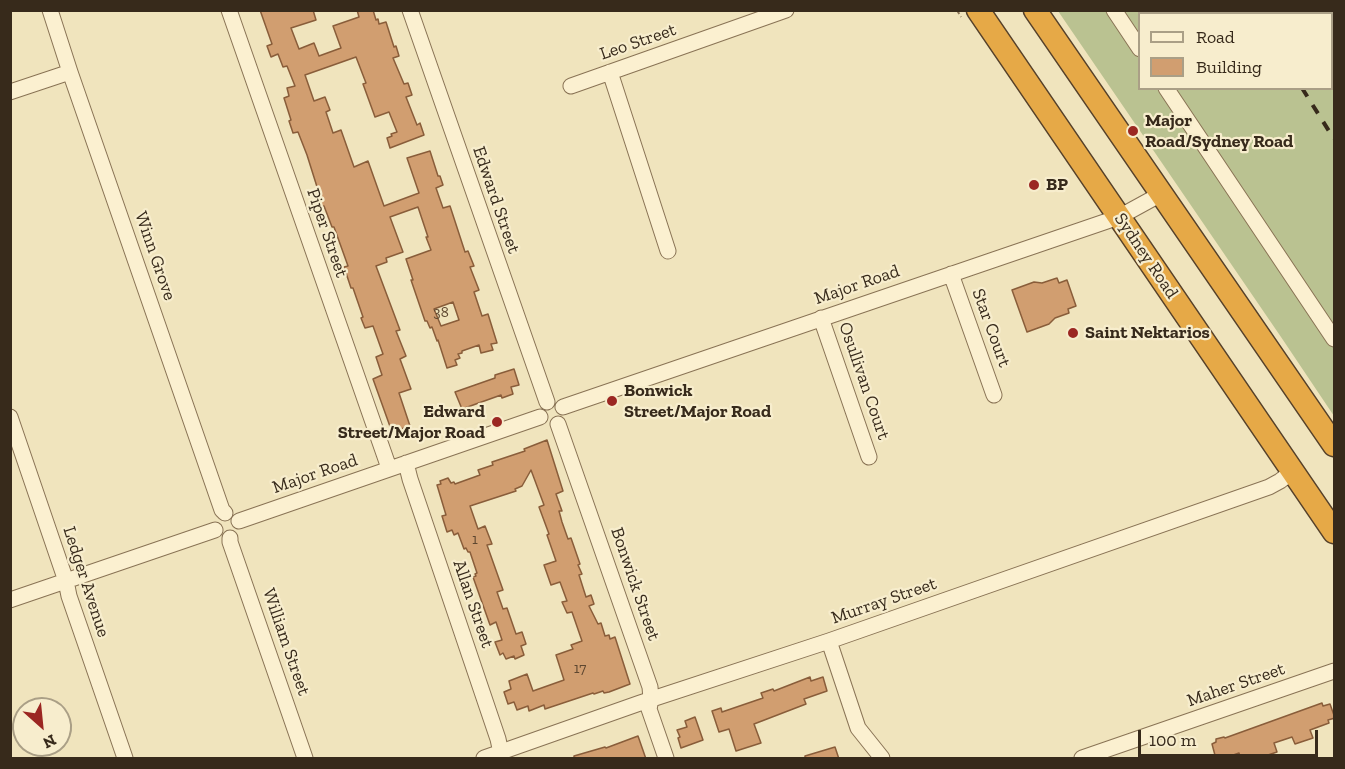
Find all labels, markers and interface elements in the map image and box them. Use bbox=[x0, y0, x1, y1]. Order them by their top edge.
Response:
legend bbox=[1138, 12, 1333, 90]
street label: Leo Street bbox=[597, 19, 679, 65]
text: Road bbox=[1196, 26, 1235, 48]
text: Building bbox=[1196, 56, 1262, 78]
place label: Major Road/Sydney Road bbox=[1145, 110, 1293, 152]
marker: Major Road/Sydney Road bbox=[1126, 124, 1140, 138]
street label: Edward Street bbox=[468, 144, 524, 256]
place label: BP bbox=[1046, 174, 1068, 196]
marker: BP bbox=[1027, 178, 1041, 192]
street label: Piper Street bbox=[302, 186, 352, 280]
street label: Winn Grove bbox=[130, 209, 180, 303]
street label: Sydney Road bbox=[1109, 209, 1183, 303]
street label: Major Road bbox=[812, 260, 902, 310]
street label: Star Court bbox=[967, 286, 1015, 370]
house number: 38 bbox=[433, 304, 449, 322]
street label: Osullivan Court bbox=[834, 319, 894, 443]
place label: Saint Nektarios bbox=[1085, 322, 1210, 344]
marker: Saint Nektarios bbox=[1066, 326, 1080, 340]
place label: Bonwick Street/Major Road bbox=[624, 380, 771, 422]
marker: Bonwick Street/Major Road bbox=[605, 394, 619, 408]
place label: Edward Street/Major Road bbox=[338, 401, 485, 444]
marker: Edward Street/Major Road bbox=[490, 415, 504, 429]
street label: Major Road bbox=[270, 449, 360, 499]
street label: Ledger Avenue bbox=[58, 524, 114, 640]
street label: Bonwick Street bbox=[606, 525, 664, 643]
house number: 1 bbox=[472, 531, 478, 549]
street label: Allan Street bbox=[448, 557, 498, 651]
street label: Murray Street bbox=[829, 573, 939, 629]
street label: William Street bbox=[258, 586, 314, 698]
street label: Maher Street bbox=[1184, 658, 1288, 712]
house number: 17 bbox=[574, 660, 586, 678]
north arrow bbox=[12, 697, 72, 757]
scale bar bbox=[1141, 718, 1321, 756]
text: 100 m bbox=[1149, 729, 1196, 751]
text: N bbox=[40, 730, 59, 753]

